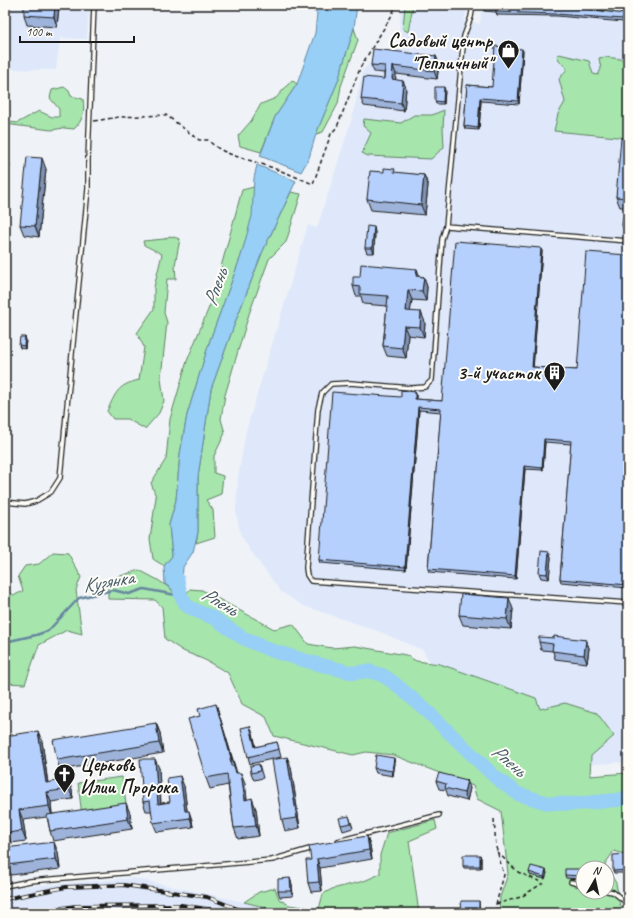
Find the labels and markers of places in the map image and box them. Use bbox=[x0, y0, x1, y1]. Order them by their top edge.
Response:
place label: Садовый центр "Тепличный" bbox=[389, 29, 496, 75]
shop icon: Садовый центр "Тепличный" bbox=[495, 38, 521, 71]
building icon: 3-й участок bbox=[542, 359, 568, 392]
place label: 3-й участок bbox=[457, 361, 542, 385]
place label: Церковь Илии Пророка bbox=[80, 753, 179, 799]
church icon: Церковь Илии Пророка bbox=[52, 762, 78, 795]

